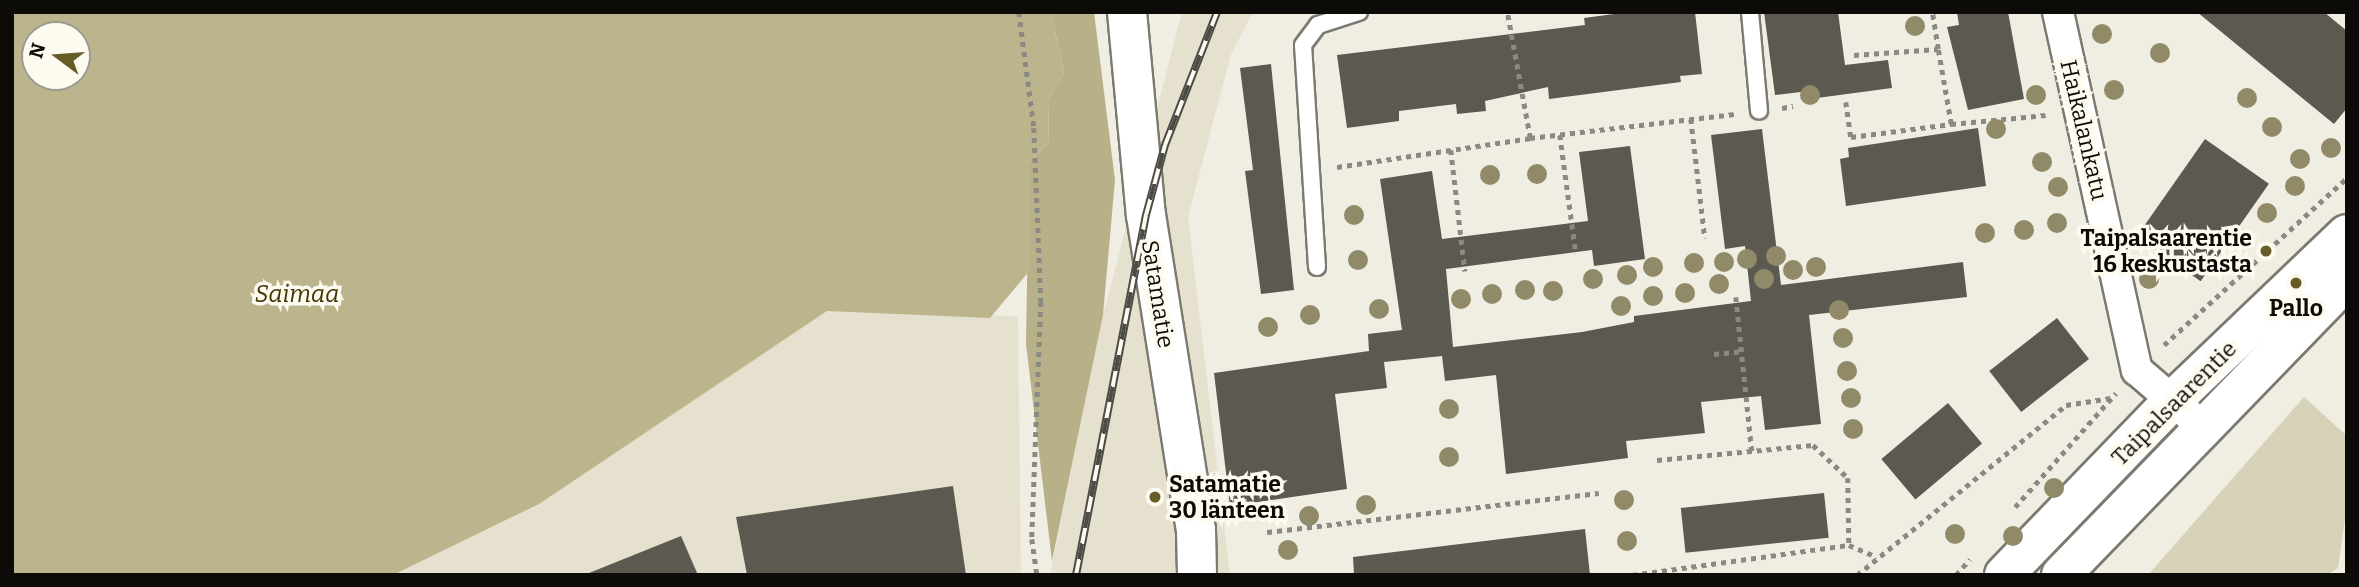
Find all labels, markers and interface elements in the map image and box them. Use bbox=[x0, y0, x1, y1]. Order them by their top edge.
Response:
north arrow bbox=[21, 21, 91, 91]
text: N bbox=[24, 40, 50, 61]
street label: Haikalankatu bbox=[2054, 57, 2114, 203]
place label: Taipalsaarentie 16 keskustasta bbox=[2081, 224, 2252, 278]
street label: Satamatie bbox=[1136, 238, 1180, 350]
marker: Taipalsaarentie 16 keskustasta bbox=[2258, 243, 2274, 259]
marker: Pallo bbox=[2288, 275, 2304, 291]
water label: Saimaa bbox=[255, 281, 339, 309]
place label: Pallo bbox=[2269, 294, 2323, 322]
street label: Taipalsaarentie bbox=[2106, 335, 2242, 471]
place label: Satamatie 30 länteen bbox=[1169, 470, 1284, 524]
marker: Satamatie 30 länteen bbox=[1147, 489, 1163, 505]

